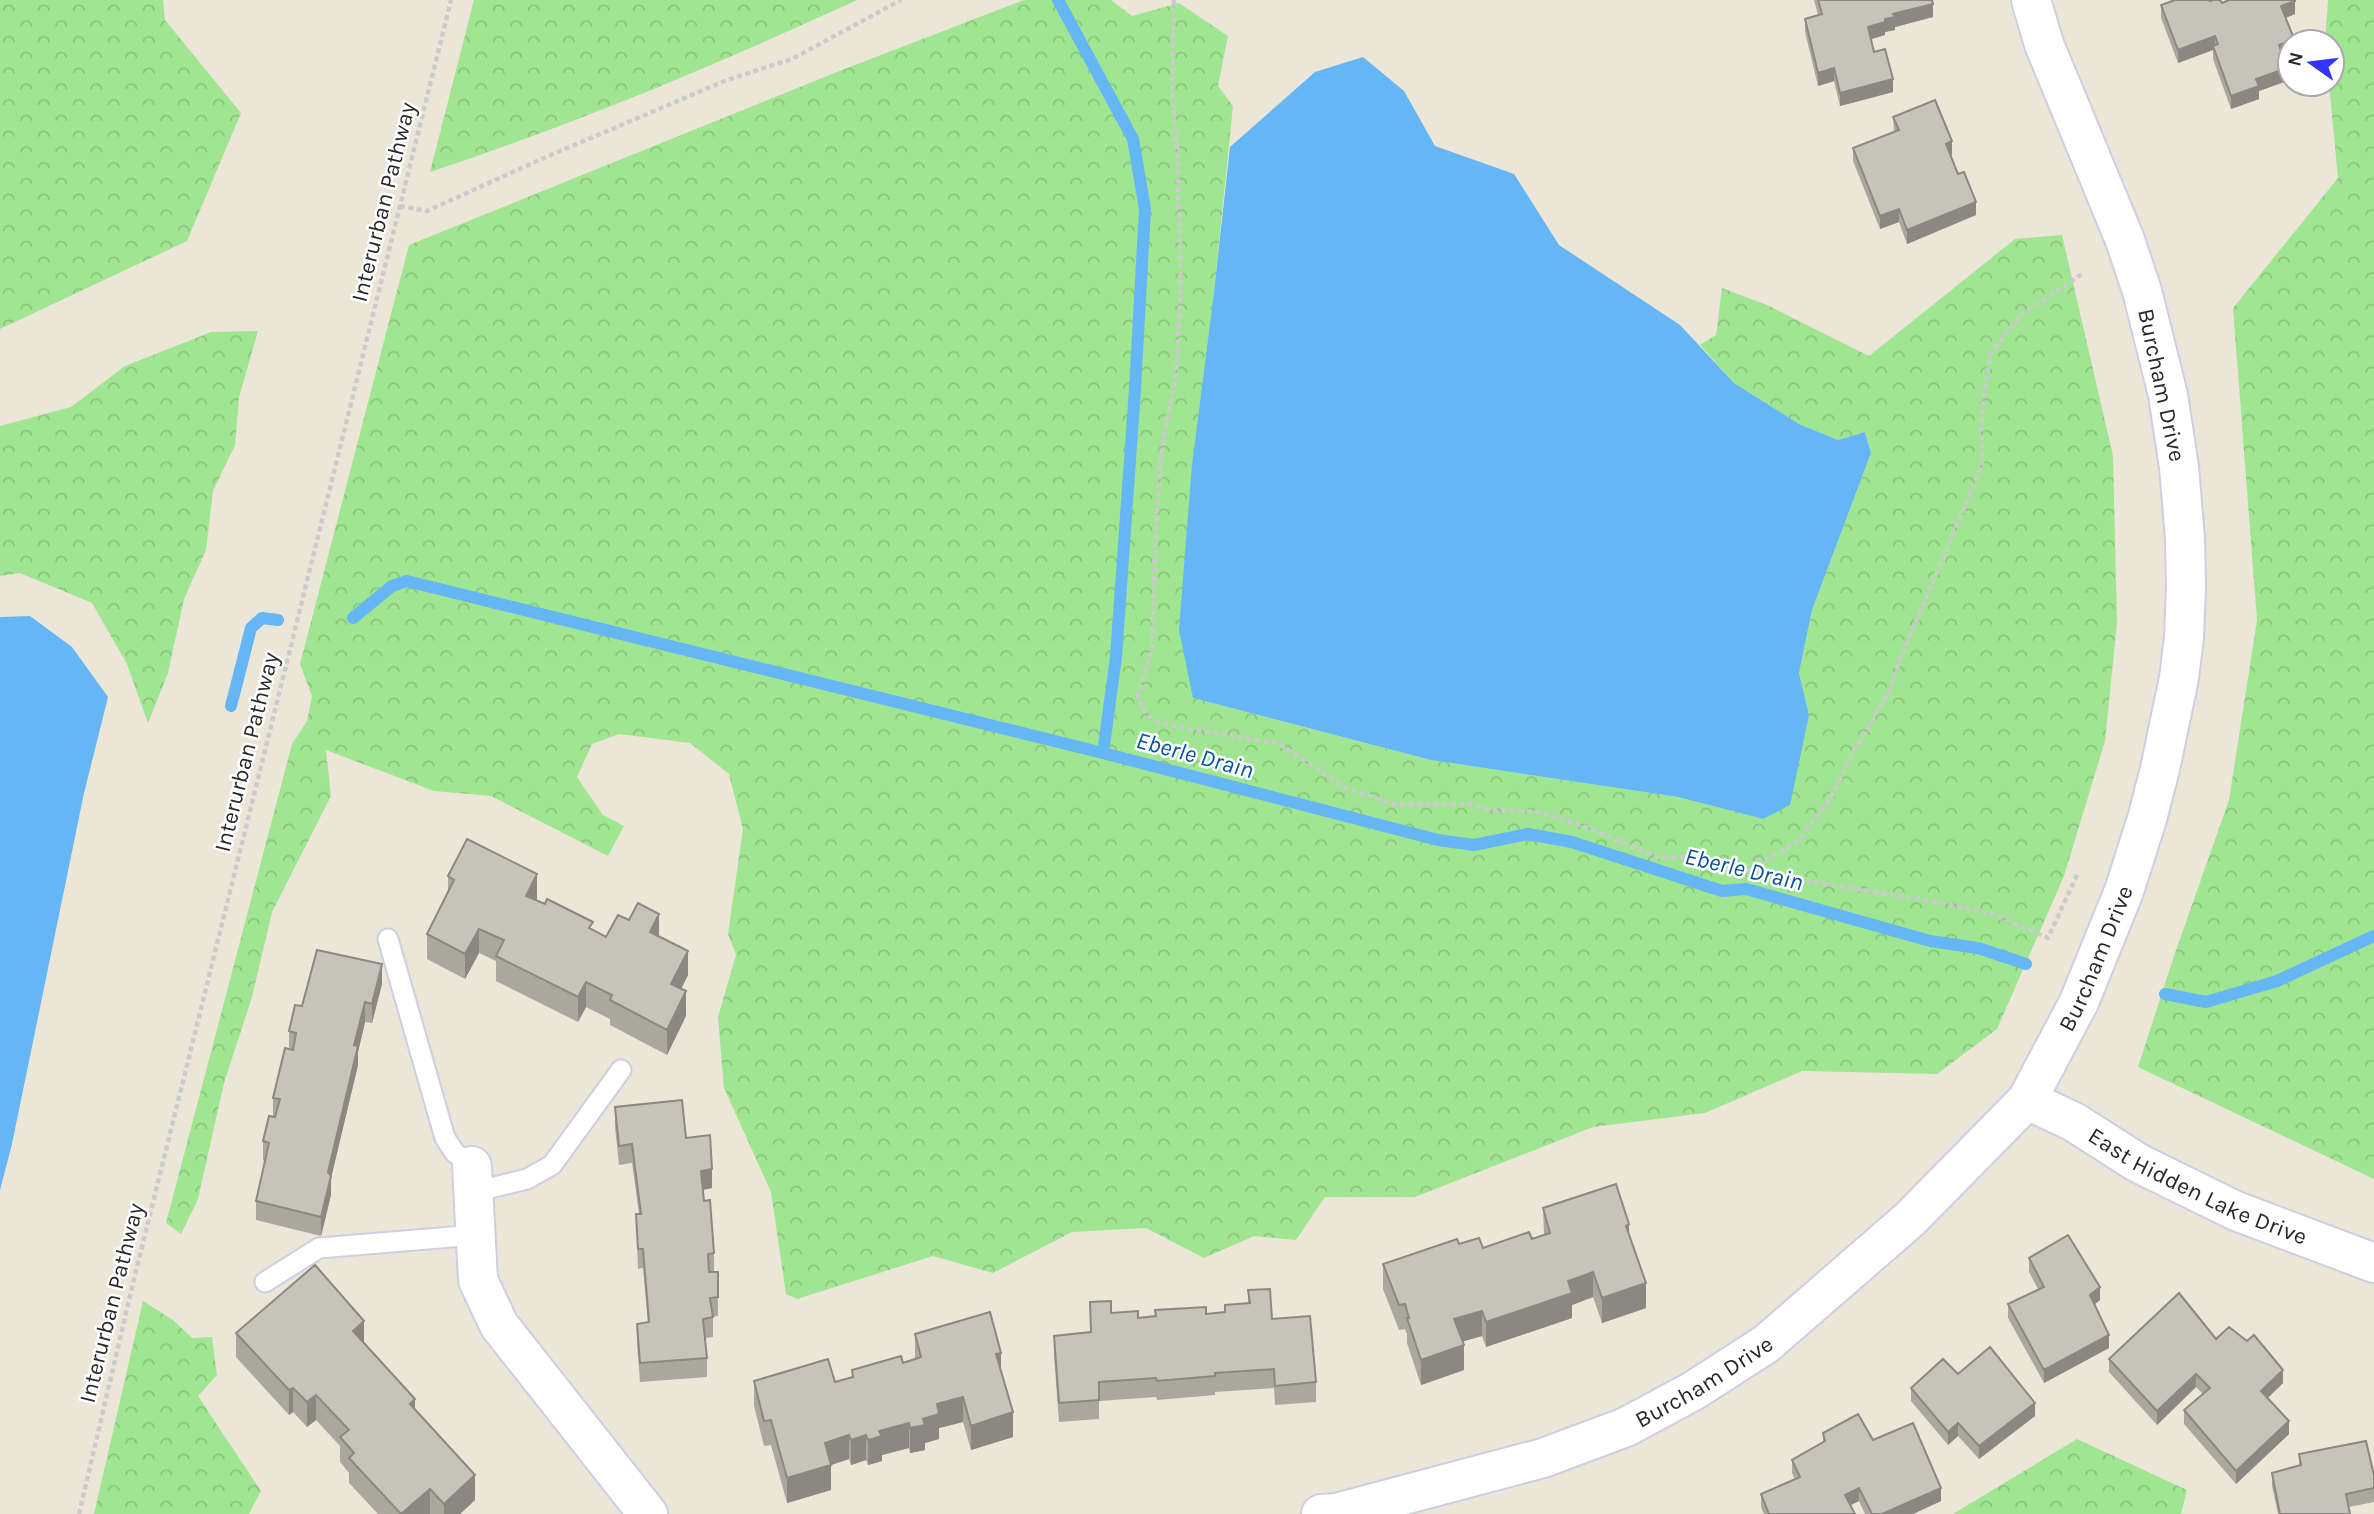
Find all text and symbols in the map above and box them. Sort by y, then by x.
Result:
north arrow [2276,28,2346,98]
text: N [2283,50,2308,68]
street label: Interurban Pathway [346,99,421,305]
street label: Burcham Drive [2132,306,2191,464]
street label: Interurban Pathway [209,649,284,855]
water label: Eberle Drain [1133,726,1257,784]
water label: Eberle Drain [1682,842,1806,896]
street label: Burcham Drive [2053,882,2139,1036]
street label: East Hidden Lake Drive [2083,1122,2311,1251]
street label: Interurban Pathway [74,1200,149,1406]
street label: Burcham Drive [1631,1330,1778,1434]

